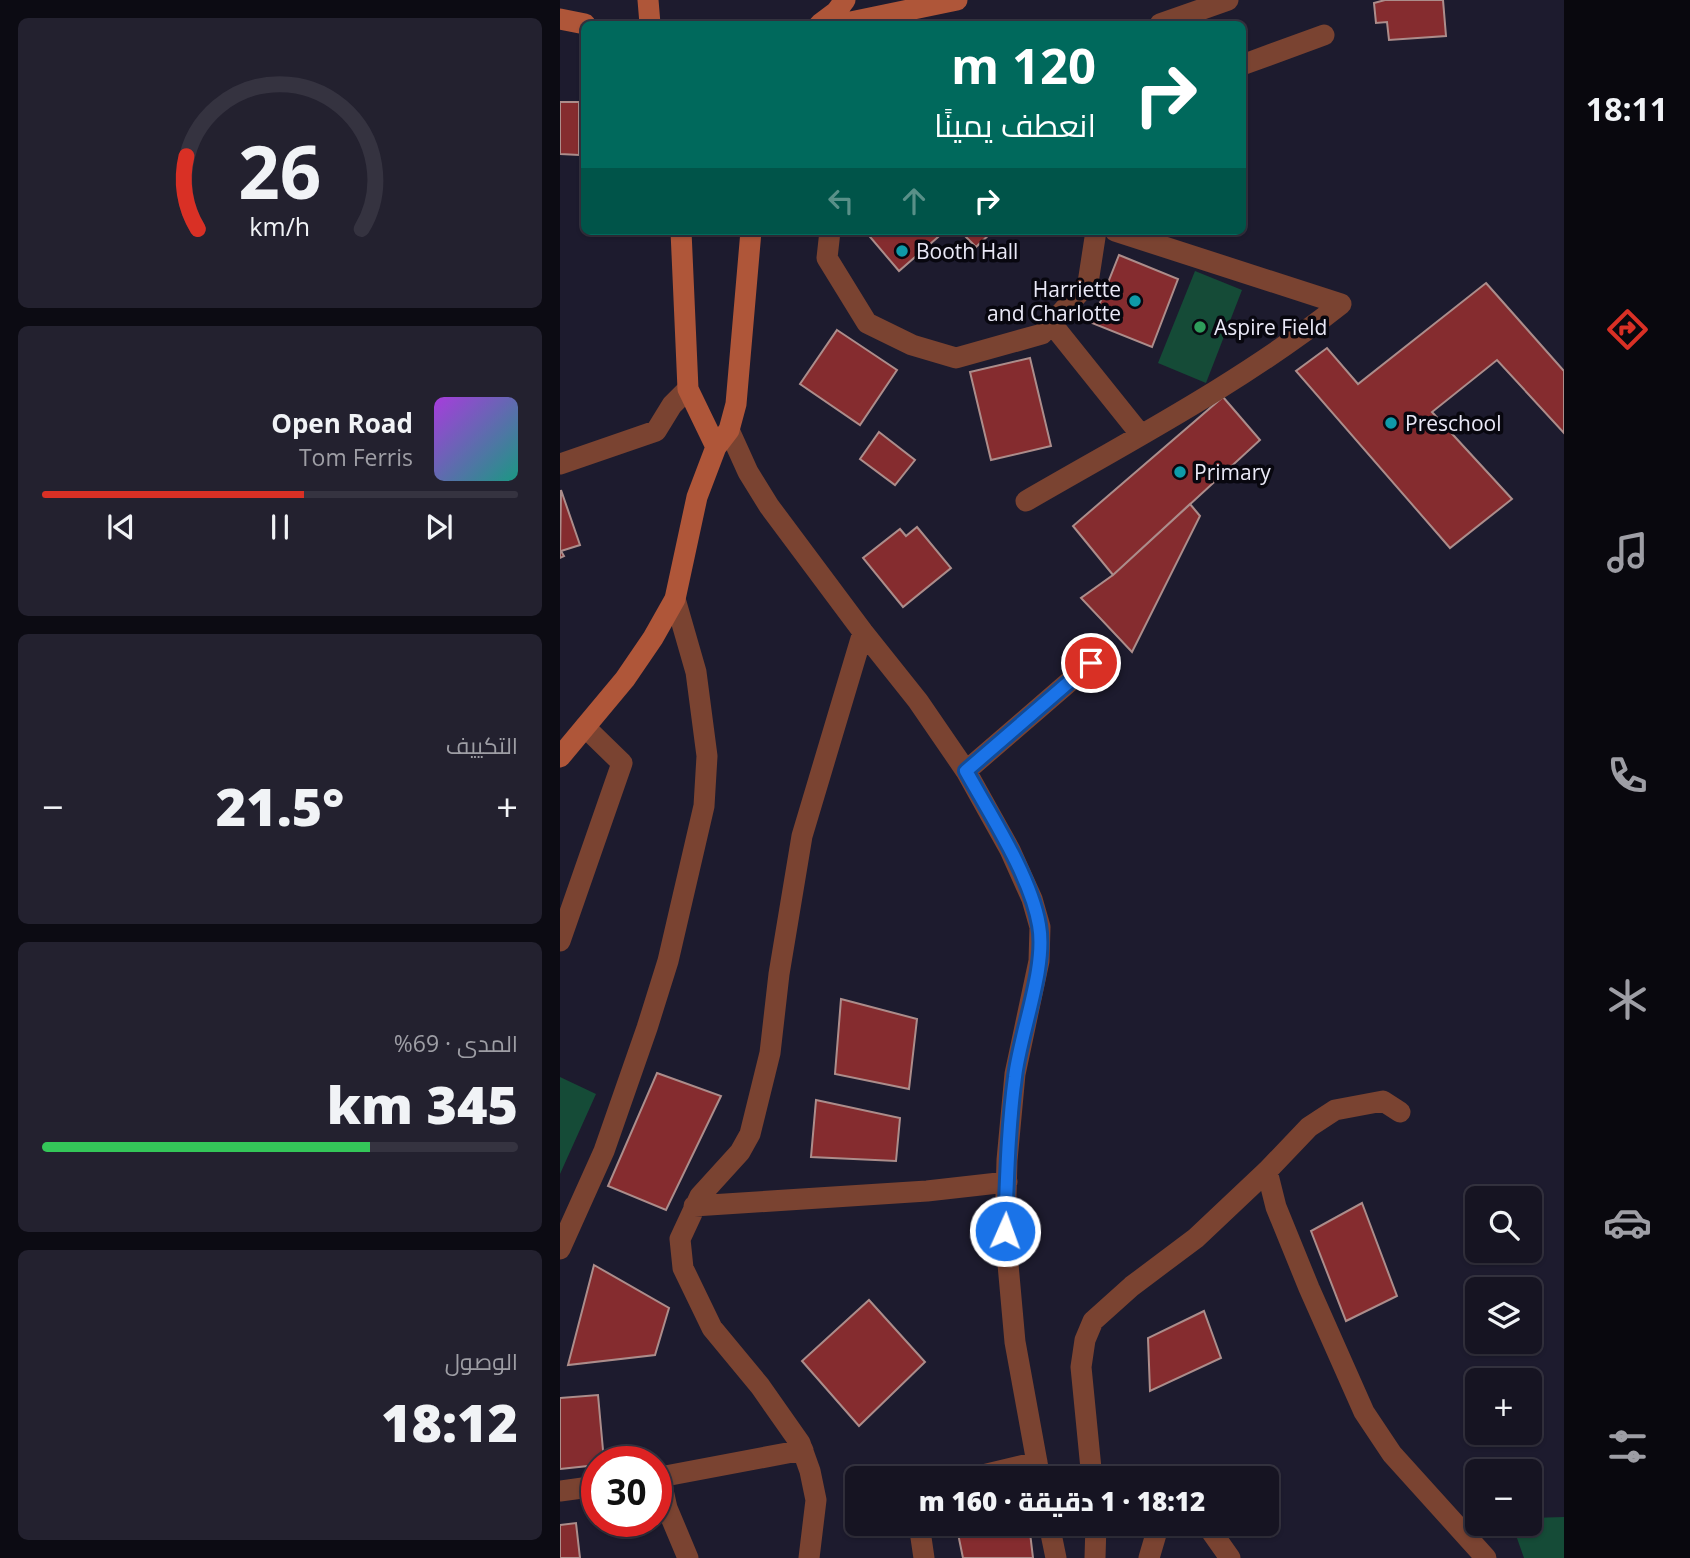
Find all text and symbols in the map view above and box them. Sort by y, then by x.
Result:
text: 120 m [951,32,1096,98]
icon: right [1120,49,1211,140]
text: 18:11 [1586,87,1668,130]
text: انعطف يمينًا [934,103,1096,146]
text: 26 [238,121,322,220]
icon: left [822,182,860,220]
icon: ahead [895,182,933,220]
icon: right [968,182,1006,220]
text: km/h [250,209,310,243]
place label: Booth Hall [916,237,1018,265]
marker: Booth Hall [894,243,910,259]
place label: Harriette and Charlotte [987,275,1121,327]
marker: Harriette and Charlotte [1127,293,1143,309]
icon: directions [1603,305,1652,354]
place label: Aspire Field [1214,313,1327,341]
marker: Aspire Field [1192,319,1208,335]
text: Open Road [271,405,413,441]
place label: Preschool [1405,409,1502,437]
marker: Preschool [1383,415,1399,431]
text: Tom Ferris [299,441,413,473]
place label: Primary [1194,458,1271,486]
marker: Primary [1172,464,1188,480]
icon: previous [102,508,140,546]
icon: pause [261,508,299,546]
icon: next [420,508,458,546]
icon: music [1603,528,1652,577]
pin [1061,633,1121,693]
icon: arrive [1072,644,1110,682]
text: التكييف [446,729,518,761]
icon: phone [1603,751,1652,800]
text: 21.5° [216,770,344,841]
text: − [42,780,64,832]
text: + [496,780,518,832]
icon: climate [1603,975,1652,1024]
text: المدى · 69% [394,1027,518,1059]
text: 345 km [327,1068,518,1139]
map controls [1465,1186,1542,1536]
button: search [1465,1186,1542,1263]
position arrow [968,1194,1042,1268]
icon: car [1603,1198,1652,1247]
button: layers [1465,1277,1542,1354]
text: الوصول [445,1345,518,1377]
button: + [1465,1368,1542,1445]
text: 18:12 [381,1386,518,1457]
icon: filters [1603,1422,1652,1471]
speed limit sign: 30 [581,1446,672,1537]
button: − [1465,1459,1542,1536]
text: 18:12 · 1 دقيقة · 160 m [919,1483,1205,1519]

